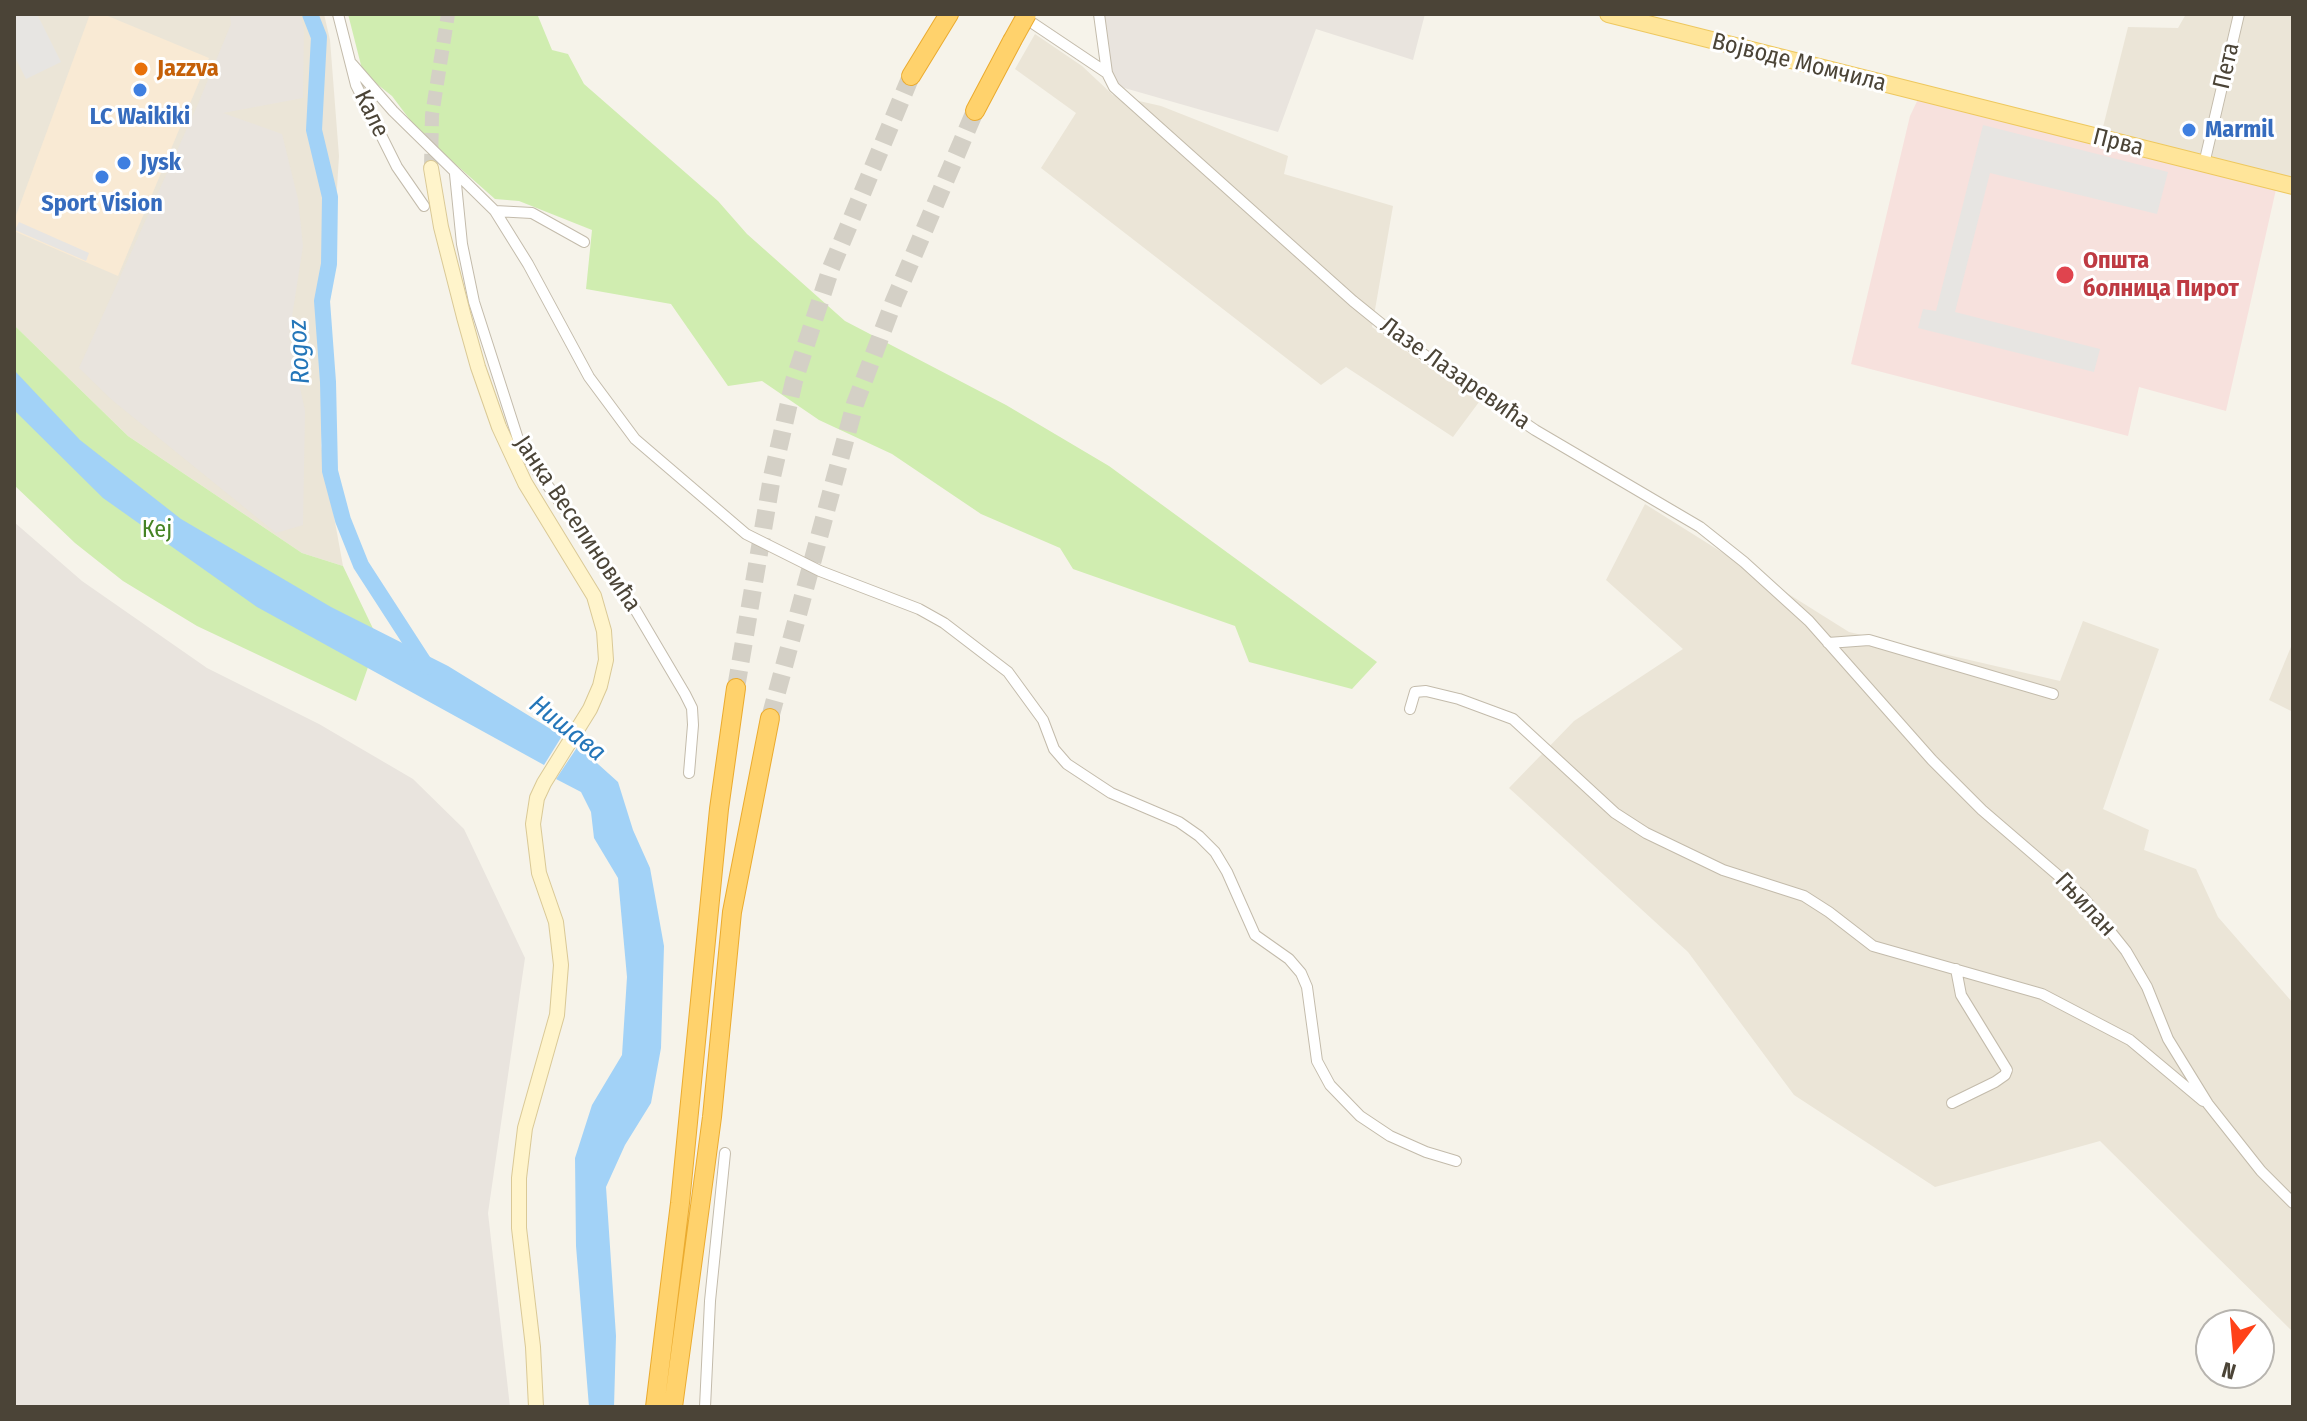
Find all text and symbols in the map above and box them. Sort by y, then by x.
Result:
street label: Војводе Момчила [1709,27,1889,99]
street label: Пета [2208,40,2246,92]
place label: Jazzva [157,55,219,83]
marker: Jazzva [132,60,150,78]
marker: LC Waikiki [131,81,149,99]
street label: Кале [347,86,395,142]
place label: LC Waikiki [90,103,190,131]
place label: Marmil [2205,116,2274,144]
marker: Marmil [2180,121,2198,139]
street label: Прва [2090,123,2146,163]
place label: Jysk [140,149,181,177]
marker: Jysk [115,154,133,172]
marker: Sport Vision [93,168,111,186]
place label: Sport Vision [41,190,163,218]
place label: Општа болница Пирот [2083,247,2239,303]
marker: Општа болница Пирот [2054,264,2076,286]
street label: Лазе Лазаревића [1375,312,1535,436]
water label: Rogoz [283,319,317,385]
street label: Јанка Веселиновића [507,431,647,617]
park label: Кеј [142,516,172,544]
water label: Нишава [522,689,612,769]
street label: Гњилан [2048,867,2122,943]
north arrow [2195,1309,2275,1389]
text: N [2219,1356,2239,1385]

